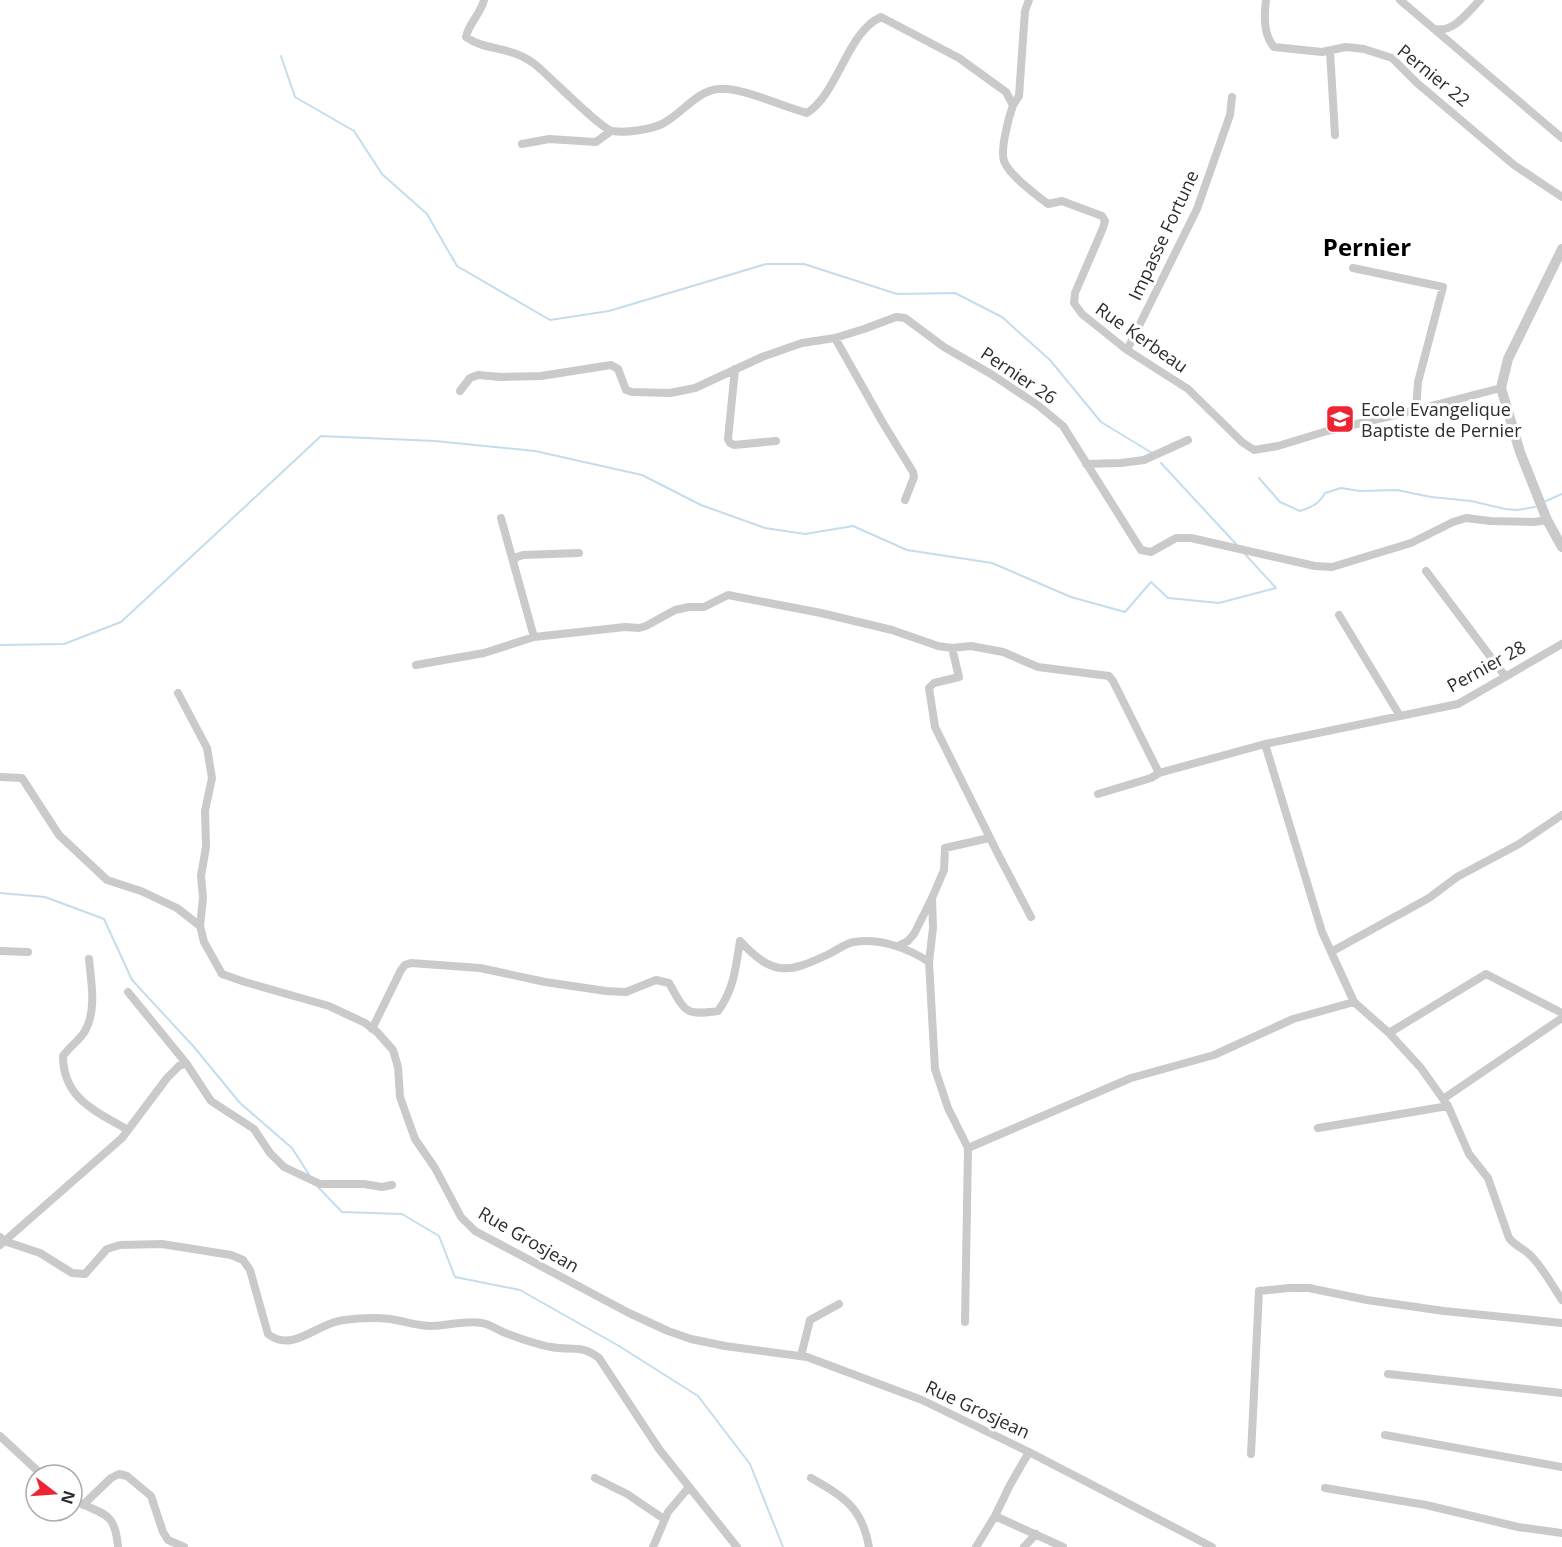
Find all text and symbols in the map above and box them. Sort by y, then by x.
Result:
street label: Pernier 22 [1393,38,1475,112]
street label: Impasse Fortune [1122,166,1204,304]
district label: Pernier [1323,230,1411,263]
street label: Rue Kerbeau [1091,296,1193,378]
street label: Pernier 26 [976,341,1062,409]
place label: Ecole Evangelique Baptiste de Pernier [1361,397,1522,442]
school or university icon: Ecole Evangelique Baptiste de Pernier [1324,403,1356,435]
street label: Pernier 28 [1442,635,1530,697]
street label: Rue Grosjean [474,1200,584,1278]
street label: Rue Grosjean [922,1374,1034,1444]
north arrow [24,1463,84,1523]
text: N [56,1488,81,1507]

